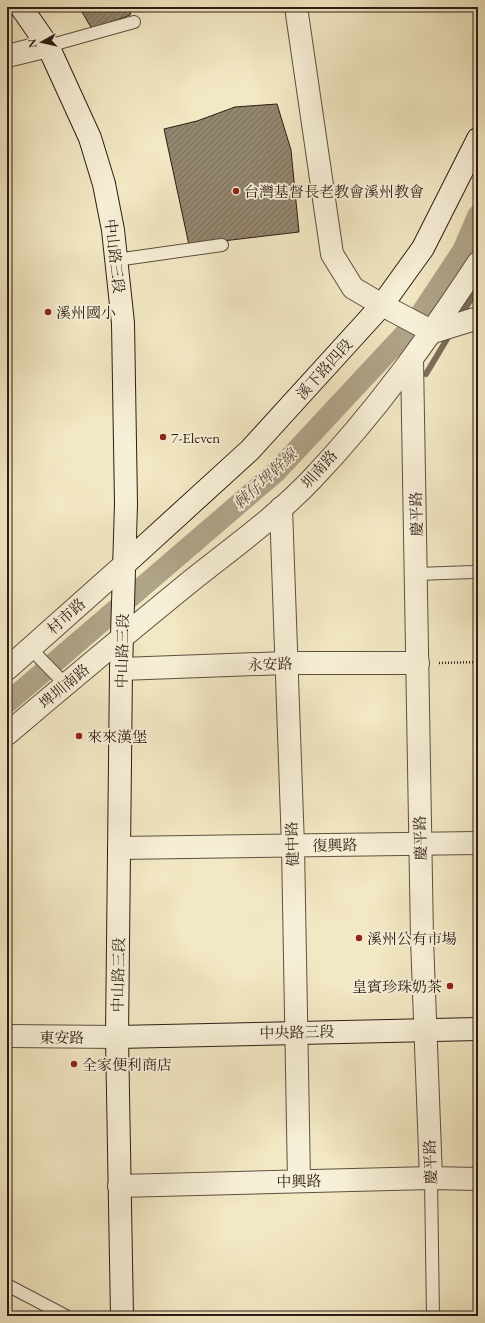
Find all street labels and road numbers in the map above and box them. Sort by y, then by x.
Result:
street label: 中山路三段 [101,218,129,294]
street label: 溪下路四段 [292,335,356,403]
street label: 圳南路 [297,446,341,492]
street label: 慶平路 [406,491,426,537]
street label: 村市路 [43,594,89,638]
street label: 中山路三段 [112,613,132,689]
street label: 永安路 [247,654,293,674]
street label: 埤圳南路 [35,659,93,713]
street label: 慶平路 [410,815,430,861]
street label: 健中路 [282,821,302,867]
street label: 復興路 [312,835,358,855]
street label: 中山路三段 [108,937,128,1013]
street label: 中央路三段 [259,1022,335,1042]
street label: 東安路 [39,1028,85,1047]
street label: 慶平路 [420,1139,440,1185]
street label: 中興路 [276,1171,322,1191]

